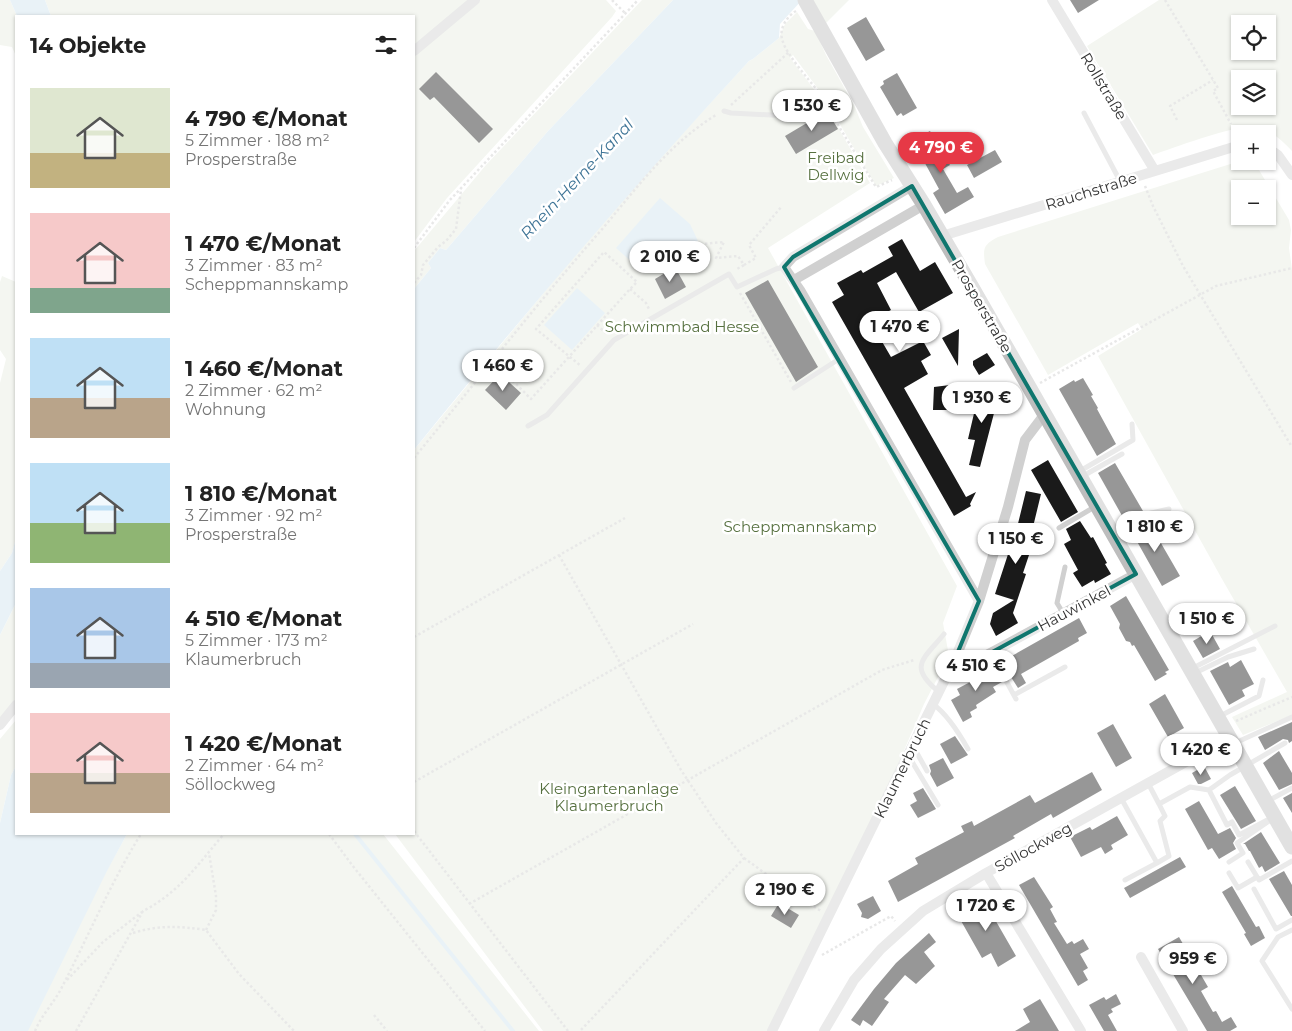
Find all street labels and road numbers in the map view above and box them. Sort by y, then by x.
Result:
street label: Rollstraße [1077,49,1131,123]
street label: Rauchstraße [1043,168,1139,214]
street label: Prosperstraße [948,256,1016,356]
street label: Hauwinkel [1034,581,1114,635]
street label: Klaumerbruch [870,715,934,821]
street label: Söllockweg [991,818,1075,876]

